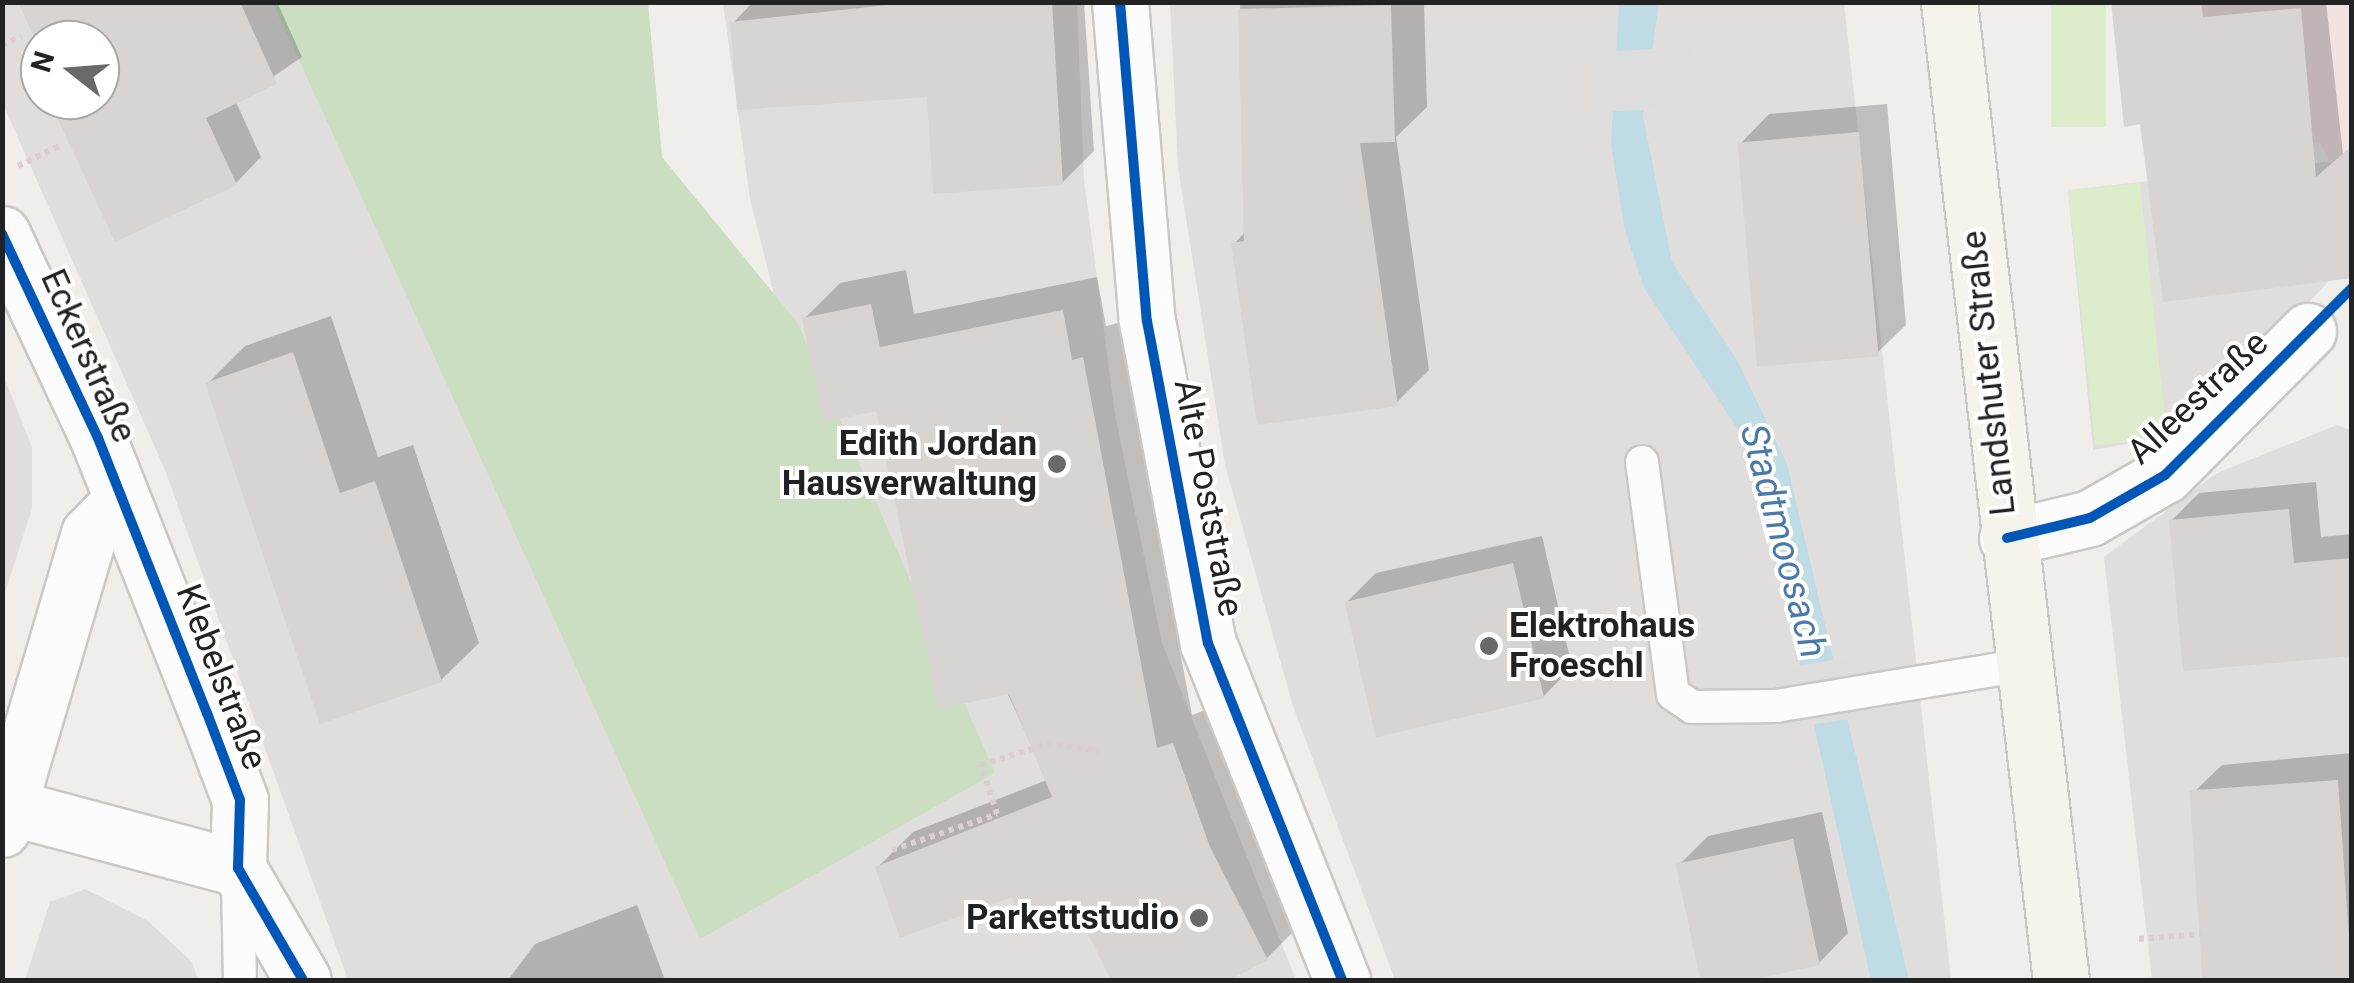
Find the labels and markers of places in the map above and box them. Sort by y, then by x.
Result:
place label: Edith Jordan Hausverwaltung [782,423,1037,505]
marker: Edith Jordan Hausverwaltung [1046,453,1068,475]
place label: Elektrohaus Froeschl [1509,605,1695,687]
marker: Elektrohaus Froeschl [1478,635,1500,657]
place label: Parkettstudio [966,897,1179,939]
marker: Parkettstudio [1188,907,1210,929]

